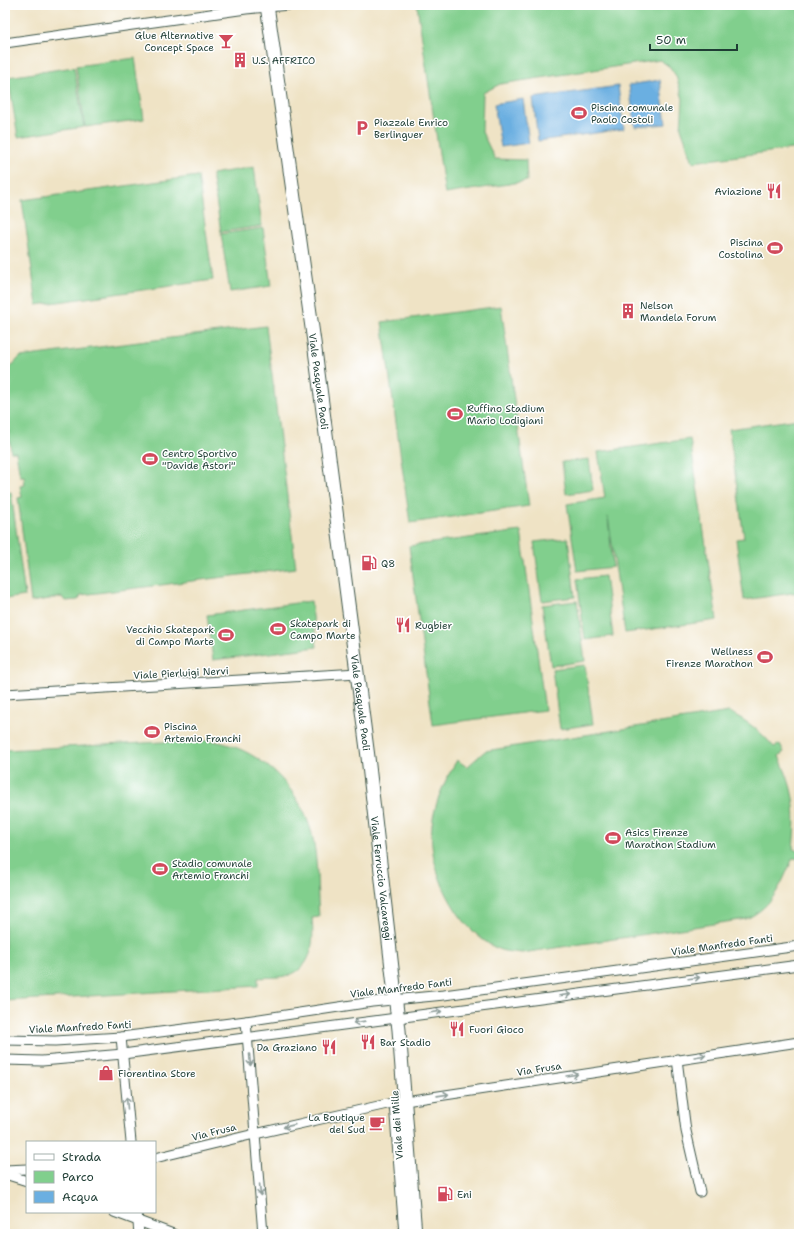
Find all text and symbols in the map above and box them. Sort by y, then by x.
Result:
scale bar [650,26,737,52]
place label: Glue Alternative Concept Space [135,29,214,54]
bar icon: Glue Alternative Concept Space [217,32,235,50]
text: 50 m [656,32,686,48]
building icon: U.S. AFFRICO [231,51,249,69]
place label: U.S. AFFRICO [252,54,315,67]
place label: Piscina comunale Paolo Costoli [591,101,674,126]
sports icon: Piscina comunale Paolo Costoli [570,104,588,122]
place label: Piazzale Enrico Berlinguer [374,116,448,141]
parking icon: Piazzale Enrico Berlinguer [353,119,371,137]
restaurant icon: Aviazione [765,182,783,200]
place label: Aviazione [715,185,762,198]
place label: Piscina Costolina [718,236,764,261]
sports icon: Piscina Costolina [766,239,784,257]
place label: Nelson Mandela Forum [640,299,717,324]
building icon: Nelson Mandela Forum [619,302,637,320]
street label: Viale Pasquale Paoli [306,332,332,431]
place label: Ruffino Stadium Mario Lodigiani [467,402,545,427]
sports icon: Ruffino Stadium Mario Lodigiani [446,405,464,423]
place label: Centro Sportivo "Davide Astori" [162,447,237,472]
sports icon: Centro Sportivo "Davide Astori" [141,450,159,468]
fuel station icon: Q8 [360,554,378,572]
place label: Q8 [381,557,395,570]
restaurant icon: Rugbier [394,616,412,634]
place label: Skatepark di Campo Marte [290,617,356,642]
place label: Rugbier [415,619,452,632]
sports icon: Skatepark di Campo Marte [269,620,287,638]
place label: Vecchio Skatepark di Campo Marte [126,623,214,648]
sports icon: Vecchio Skatepark di Campo Marte [217,626,235,644]
place label: Wellness Firenze Marathon [666,645,753,670]
sports icon: Wellness Firenze Marathon [756,648,774,666]
street label: Viale Pasquale Paoli [348,654,374,752]
street label: Viale Pierluigi Nervi [133,664,229,682]
place label: Piscina Artemio Franchi [164,720,241,745]
sports icon: Piscina Artemio Franchi [143,723,161,741]
street label: Viale Ferruccio Valcareggi [368,815,395,942]
place label: Asics Firenze Marathon Stadium [625,826,716,851]
sports icon: Asics Firenze Marathon Stadium [604,829,622,847]
place label: Stadio comunale Artemio Franchi [172,857,253,882]
sports icon: Stadio comunale Artemio Franchi [151,860,169,878]
street label: Viale Manfredo Fanti [670,931,774,959]
street label: Viale Manfredo Fanti [349,975,453,1001]
one-way arrow [687,975,700,982]
one-way arrow [558,991,571,999]
one-way arrow [429,1008,442,1016]
street label: Viale Manfredo Fanti [28,1018,132,1036]
one-way arrow [353,1018,366,1026]
restaurant icon: Fuori Gioco [448,1020,466,1038]
place label: Fuori Gioco [469,1023,524,1036]
restaurant icon: Bar Stadio [359,1033,377,1051]
place label: Bar Stadio [380,1036,431,1049]
restaurant icon: Da Graziano [320,1038,338,1056]
place label: Da Graziano [256,1041,317,1054]
one-way arrow [693,1052,706,1060]
one-way arrow [247,1053,254,1066]
street label: Via Frusa [516,1059,563,1079]
shop icon: Fiorentina Store [97,1064,115,1082]
place label: Fiorentina Store [118,1067,196,1080]
one-way arrow [565,1071,578,1079]
street label: Viale dei Mille [388,1090,406,1160]
one-way arrow [436,1091,449,1099]
one-way arrow [124,1097,131,1110]
place label: La Boutique del Sud [308,1111,366,1136]
cafe icon: La Boutique del Sud [368,1114,386,1132]
street label: Via Frusa [190,1120,238,1144]
one-way arrow [283,1123,296,1131]
legend [26,1141,156,1213]
text: Strada [62,1149,102,1165]
text: Parco [62,1169,94,1185]
one-way arrow [256,1183,263,1196]
fuel station icon: Eni [436,1185,454,1203]
place label: Eni [457,1188,472,1201]
text: Acqua [62,1189,98,1205]

